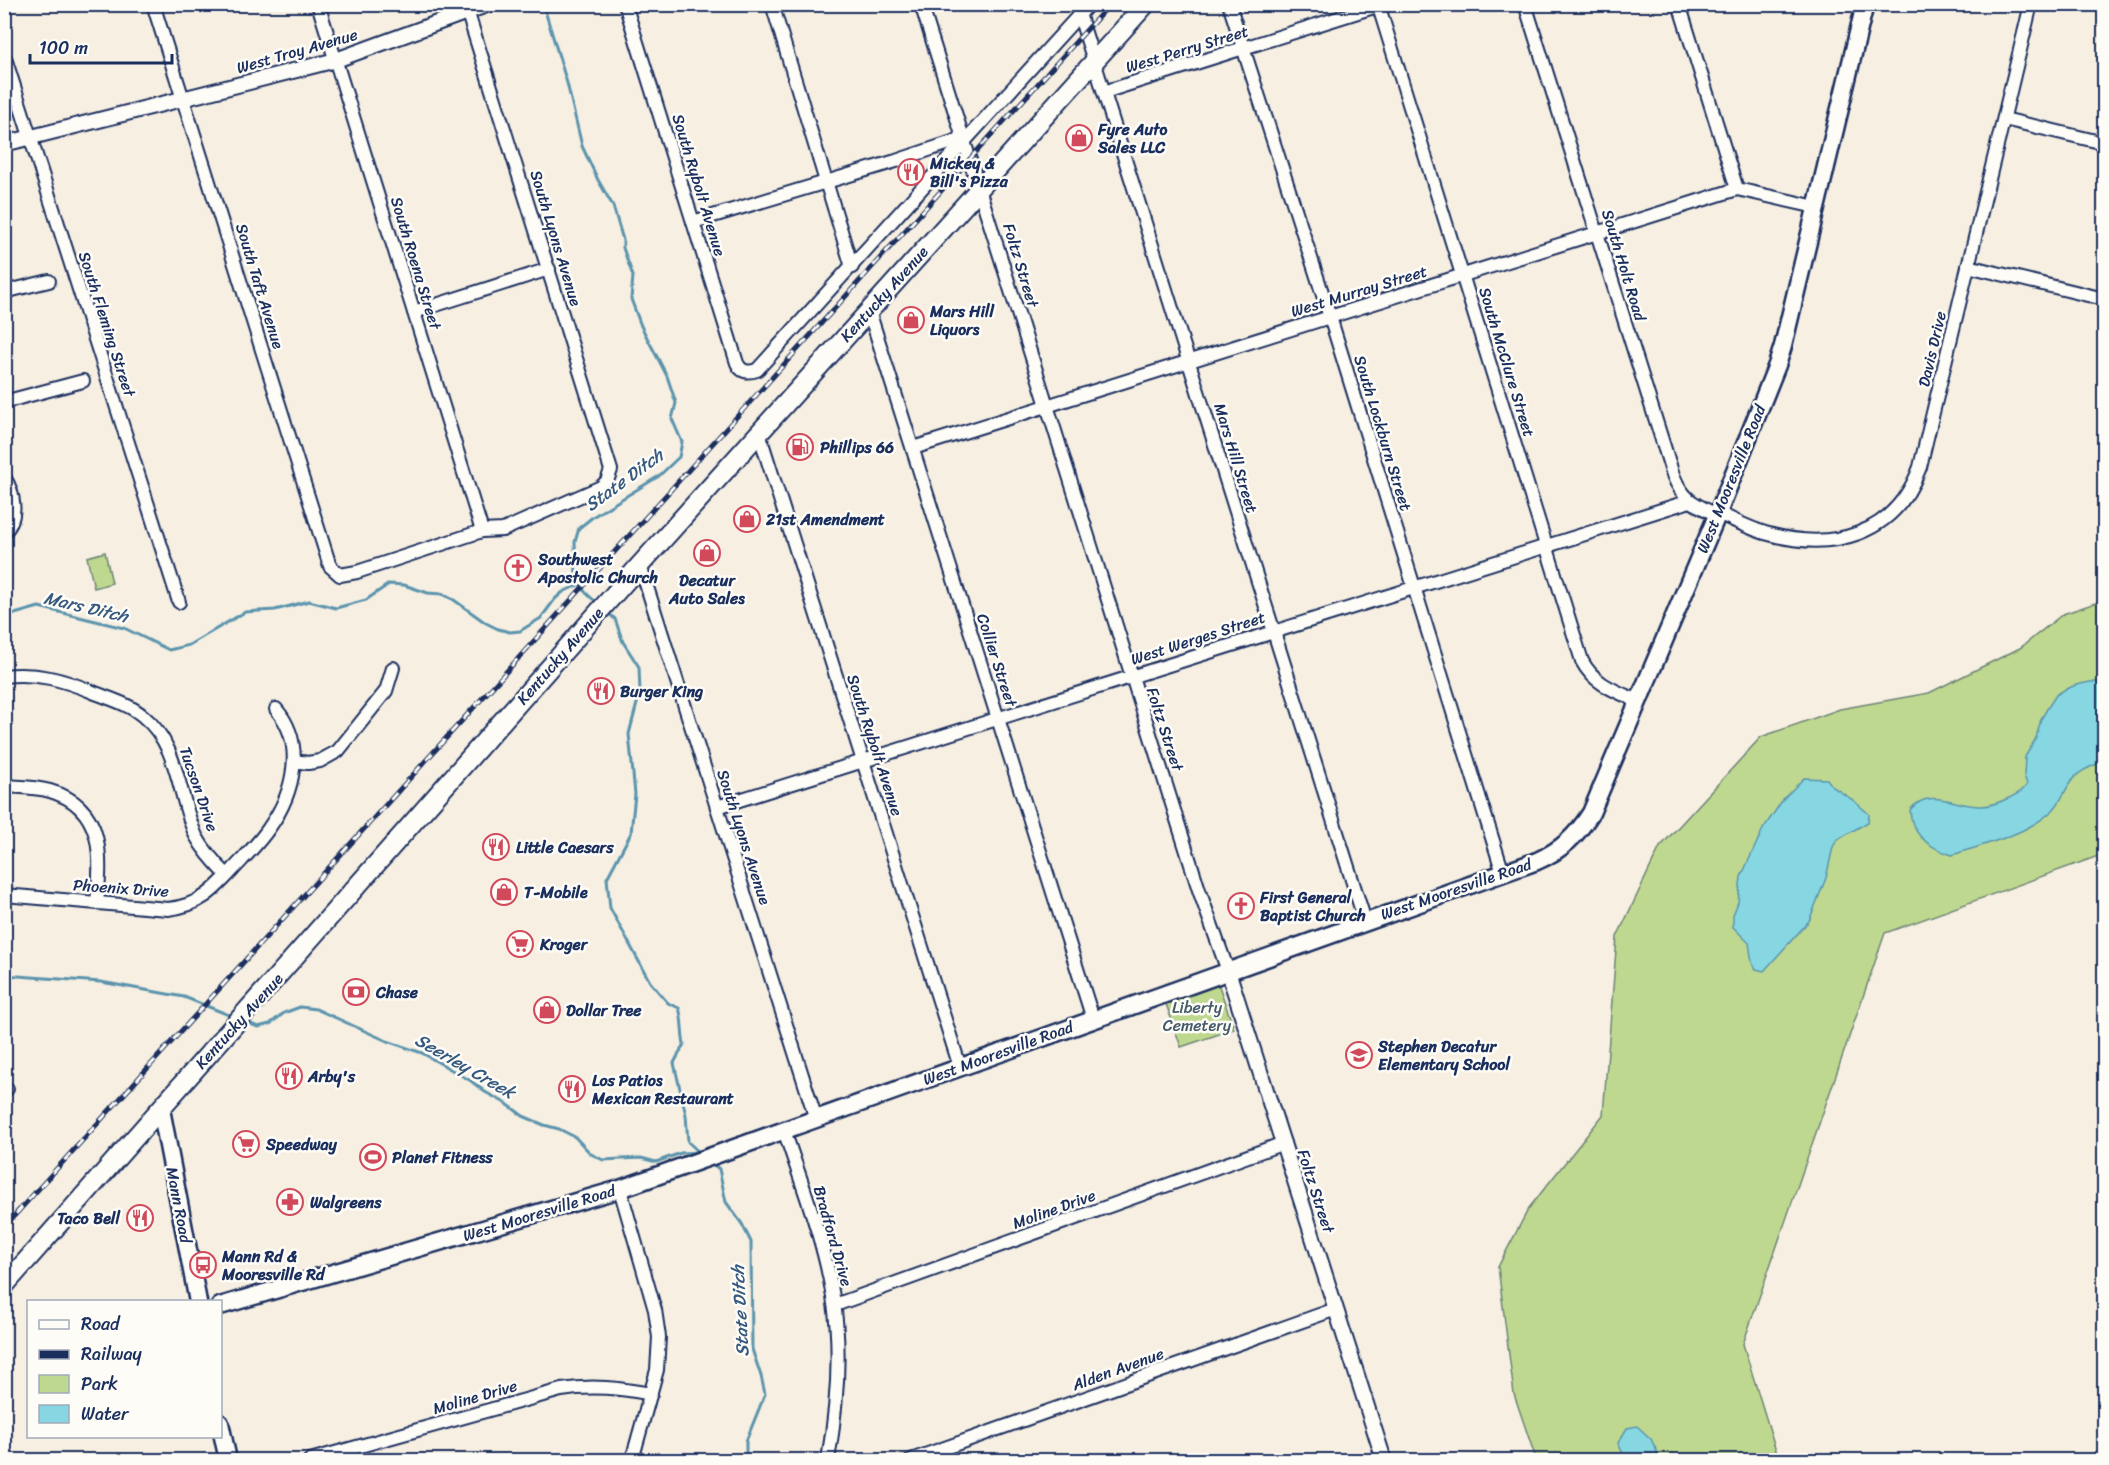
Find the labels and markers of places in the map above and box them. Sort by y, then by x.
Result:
place label: Fyre Auto Sales LLC [1097,115,1167,162]
shop icon: Fyre Auto Sales LLC [1064,123,1094,153]
place label: Mickey & Bill's Pizza [929,149,1009,196]
restaurant icon: Mickey & Bill's Pizza [896,157,926,187]
place label: Mars Hill Liquors [929,297,995,344]
shop icon: Mars Hill Liquors [896,305,926,335]
fuel station icon: Phillips 66 [785,432,815,462]
place label: Phillips 66 [820,433,894,462]
shop icon: 21st Amendment [732,504,762,534]
place label: 21st Amendment [765,505,885,534]
shop icon: Decatur Auto Sales [692,538,722,568]
place label: Southwest Apostolic Church [537,545,659,592]
church icon: Southwest Apostolic Church [503,553,533,583]
place label: Decatur Auto Sales [668,566,745,613]
restaurant icon: Burger King [586,676,616,706]
place label: Burger King [620,677,704,706]
restaurant icon: Little Caesars [481,832,511,862]
place label: Little Caesars [516,833,614,862]
shop icon: T-Mobile [489,877,519,907]
place label: T-Mobile [524,878,588,907]
place label: First General Baptist Church [1259,883,1366,930]
church icon: First General Baptist Church [1226,891,1256,921]
supermarket icon: Kroger [505,929,535,959]
place label: Kroger [539,930,589,959]
bank icon: Chase [341,977,371,1007]
place label: Chase [375,978,419,1007]
shop icon: Dollar Tree [532,995,562,1025]
place label: Dollar Tree [566,996,642,1025]
place label: Stephen Decatur Elementary School [1377,1032,1511,1079]
school or university icon: Stephen Decatur Elementary School [1344,1040,1374,1070]
restaurant icon: Arby's [274,1061,304,1091]
place label: Arby's [307,1062,356,1091]
place label: Los Patios Mexican Restaurant [591,1066,734,1113]
restaurant icon: Los Patios Mexican Restaurant [557,1074,587,1104]
supermarket icon: Speedway [231,1129,261,1159]
place label: Speedway [265,1130,337,1159]
sports icon: Planet Fitness [358,1142,388,1172]
place label: Planet Fitness [392,1143,493,1172]
pharmacy icon: Walgreens [275,1187,305,1217]
place label: Walgreens [310,1188,382,1217]
restaurant icon: Taco Bell [125,1203,155,1233]
place label: Taco Bell [57,1204,121,1233]
place label: Mann Rd & Mooresville Rd [221,1242,326,1289]
bus stop icon: Mann Rd & Mooresville Rd [188,1250,218,1280]

